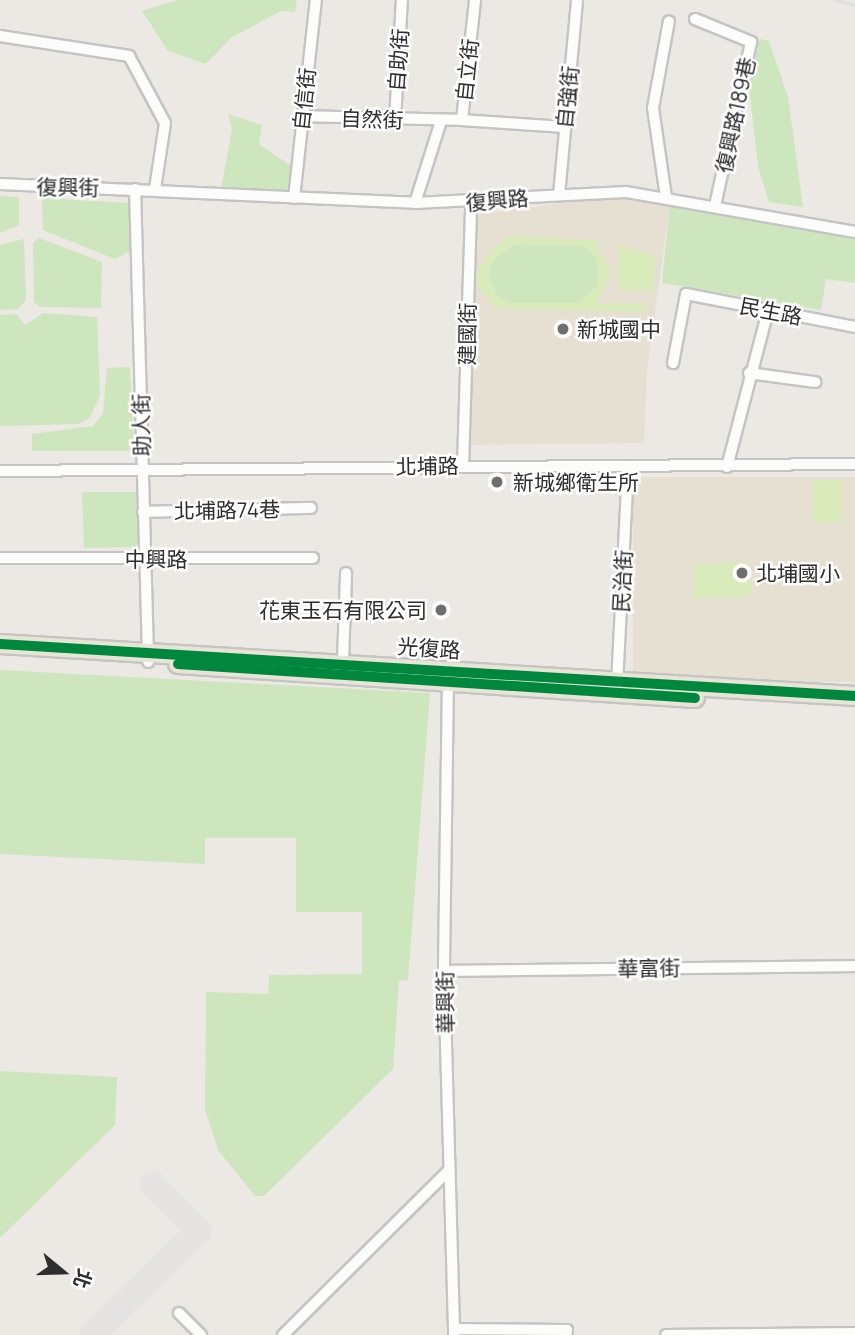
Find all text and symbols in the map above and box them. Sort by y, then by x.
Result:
street label: 自助街 [383,28,413,92]
street label: 自立街 [451,37,483,103]
street label: 復興路189巷 [710,55,760,175]
street label: 自強街 [551,64,583,130]
street label: 自信街 [288,66,320,132]
street label: 自然街 [340,105,404,133]
street label: 復興街 [36,174,100,200]
street label: 復興路 [465,185,529,215]
street label: 民生路 [738,293,804,329]
street label: 建國街 [454,302,480,366]
place label: 新城國中 [577,316,661,342]
marker: 新城國中 [555,321,571,337]
street label: 助人街 [128,393,154,457]
street label: 北埔路 [395,453,459,479]
place label: 新城鄉衛生所 [513,469,639,495]
marker: 新城鄉衛生所 [487,472,507,492]
street label: 北埔路74巷 [174,496,280,524]
street label: 中興路 [125,546,187,572]
street label: 民治街 [608,549,636,613]
place label: 北埔國小 [756,560,840,586]
marker: 北埔國小 [734,565,750,581]
place label: 花東玉石有限公司 [259,597,427,623]
marker: 花東玉石有限公司 [433,602,449,618]
street label: 光復路 [397,633,461,663]
street label: 華富街 [617,955,681,981]
street label: 華興街 [432,970,458,1034]
north arrow [28,1237,98,1307]
text: 北 [67,1266,98,1292]

